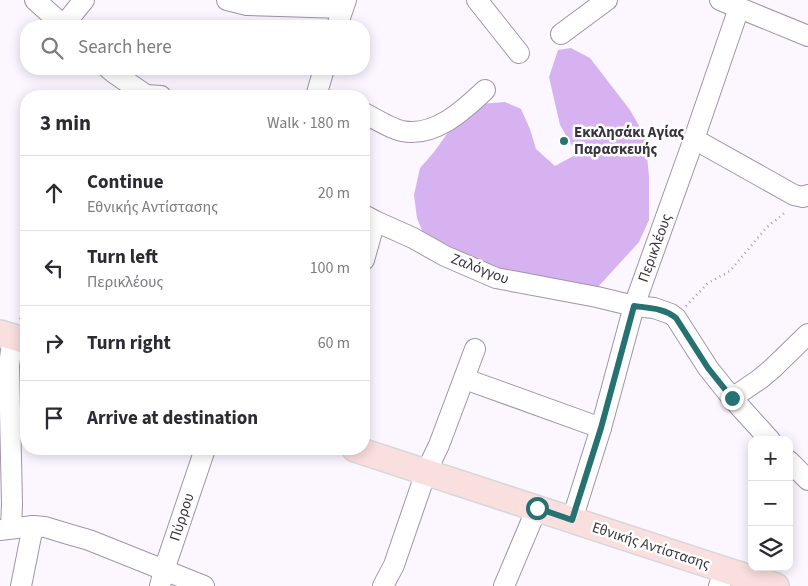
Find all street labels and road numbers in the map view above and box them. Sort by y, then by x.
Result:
street label: Περικλέους [633,210,677,285]
street label: Ζαλόγγου [448,248,512,290]
street label: Πύρρου [164,490,200,544]
street label: Εθνικής Αντίστασης [589,517,713,575]

